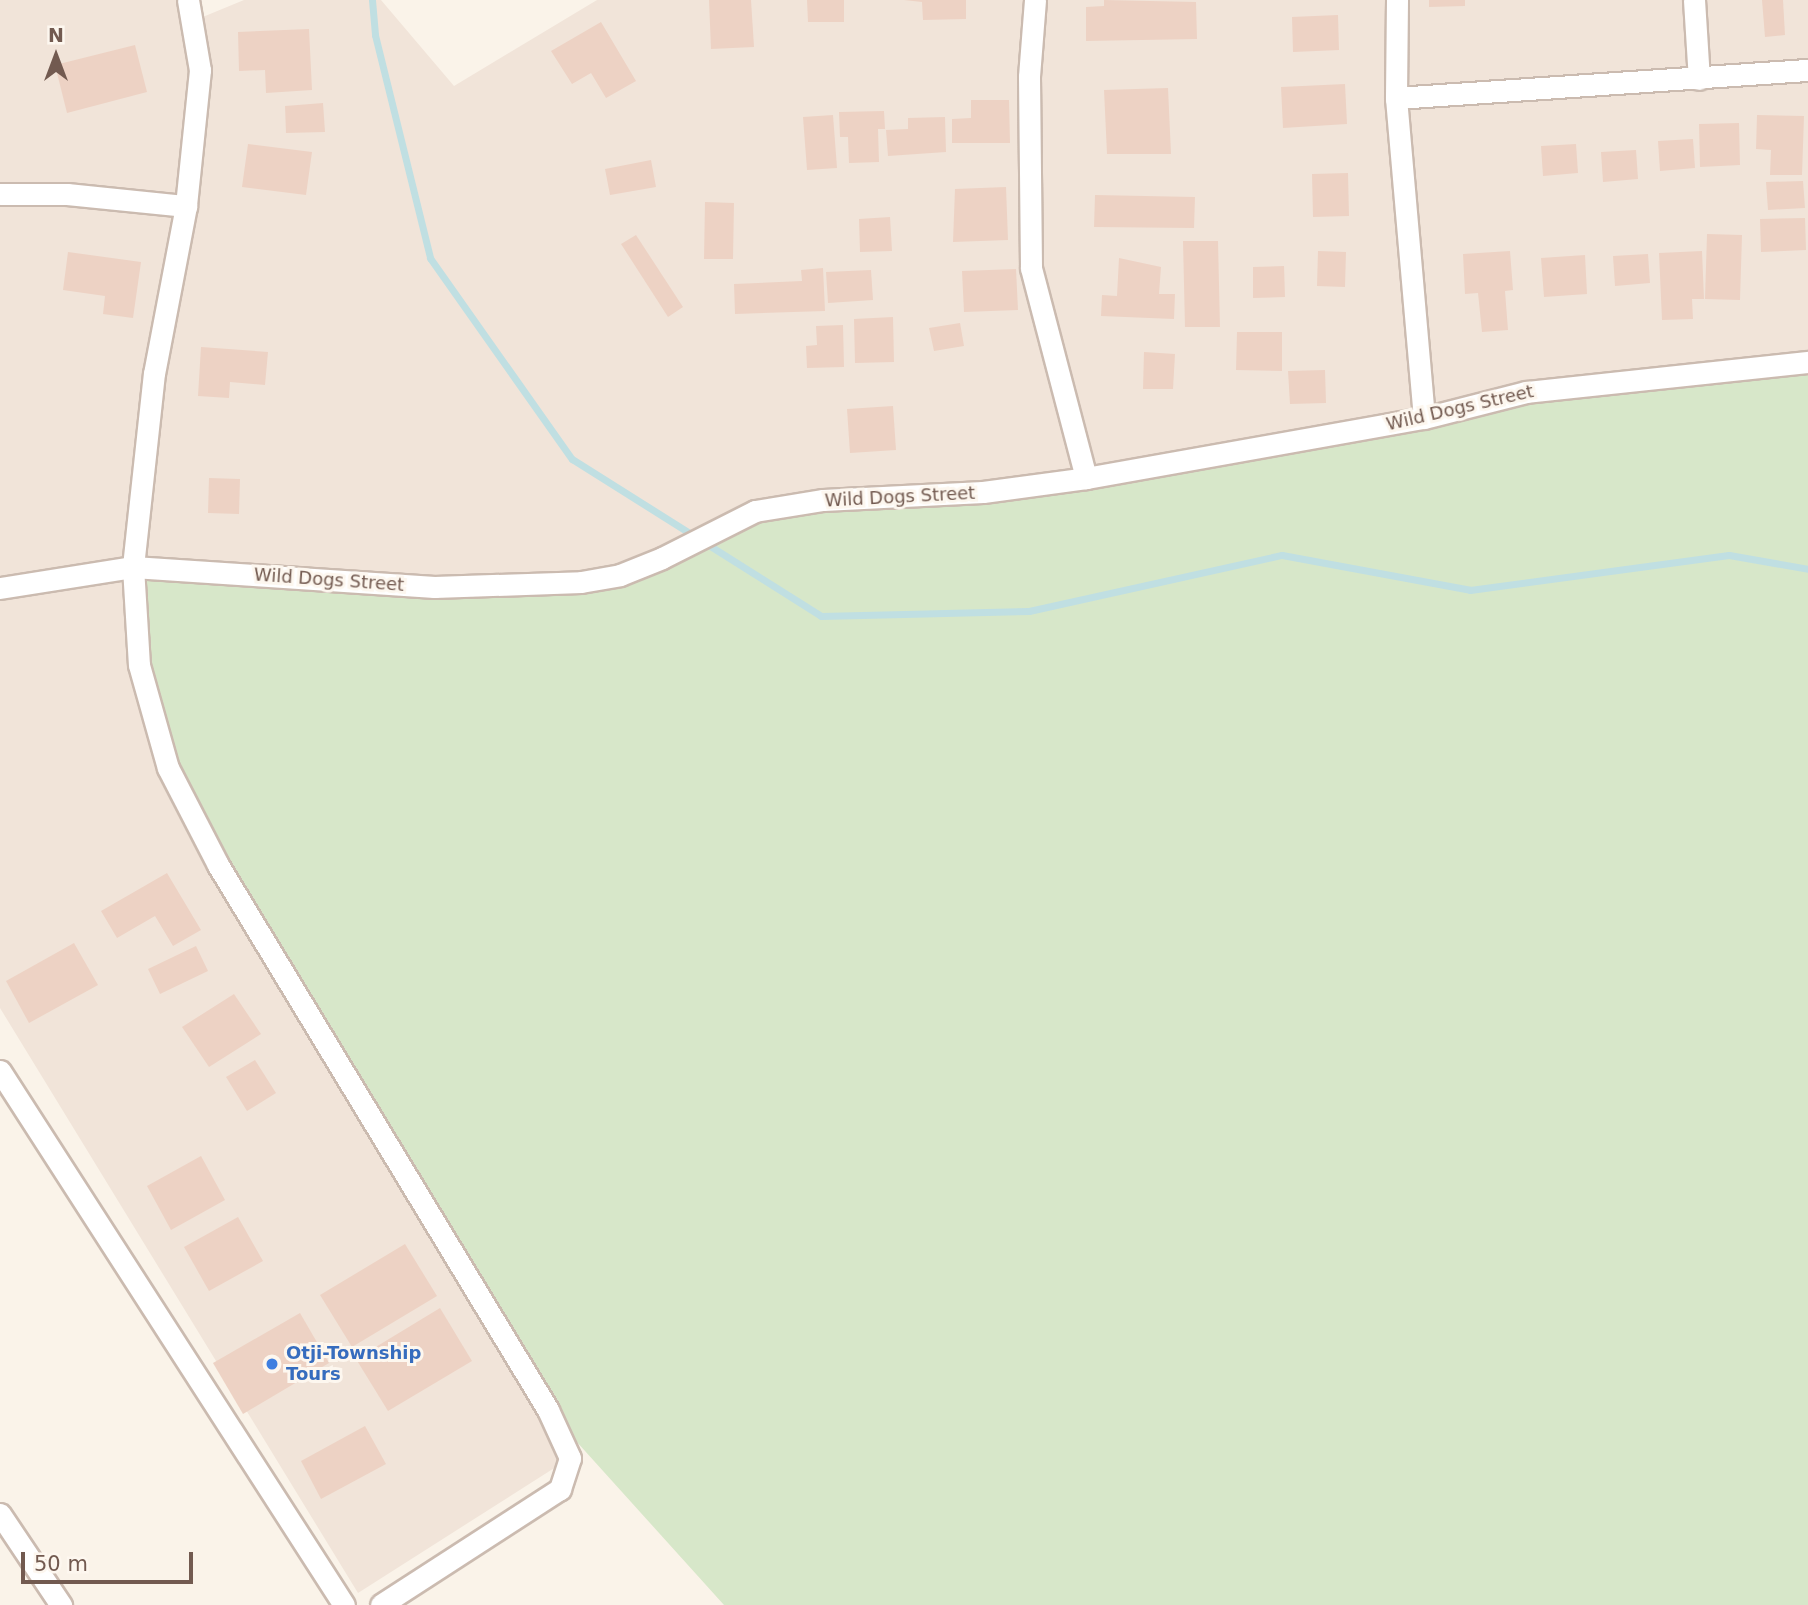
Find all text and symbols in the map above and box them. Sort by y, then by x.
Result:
north arrow [21,21,91,91]
text: N [48,24,64,46]
street label: Wild Dogs Street [1384,381,1536,435]
street label: Wild Dogs Street [824,482,976,512]
street label: Wild Dogs Street [253,564,405,596]
place label: Otji-Township Tours [286,1343,421,1386]
marker: Otji-Township Tours [264,1356,280,1372]
scale bar [24,1538,196,1582]
text: 50 m [34,1552,88,1576]

